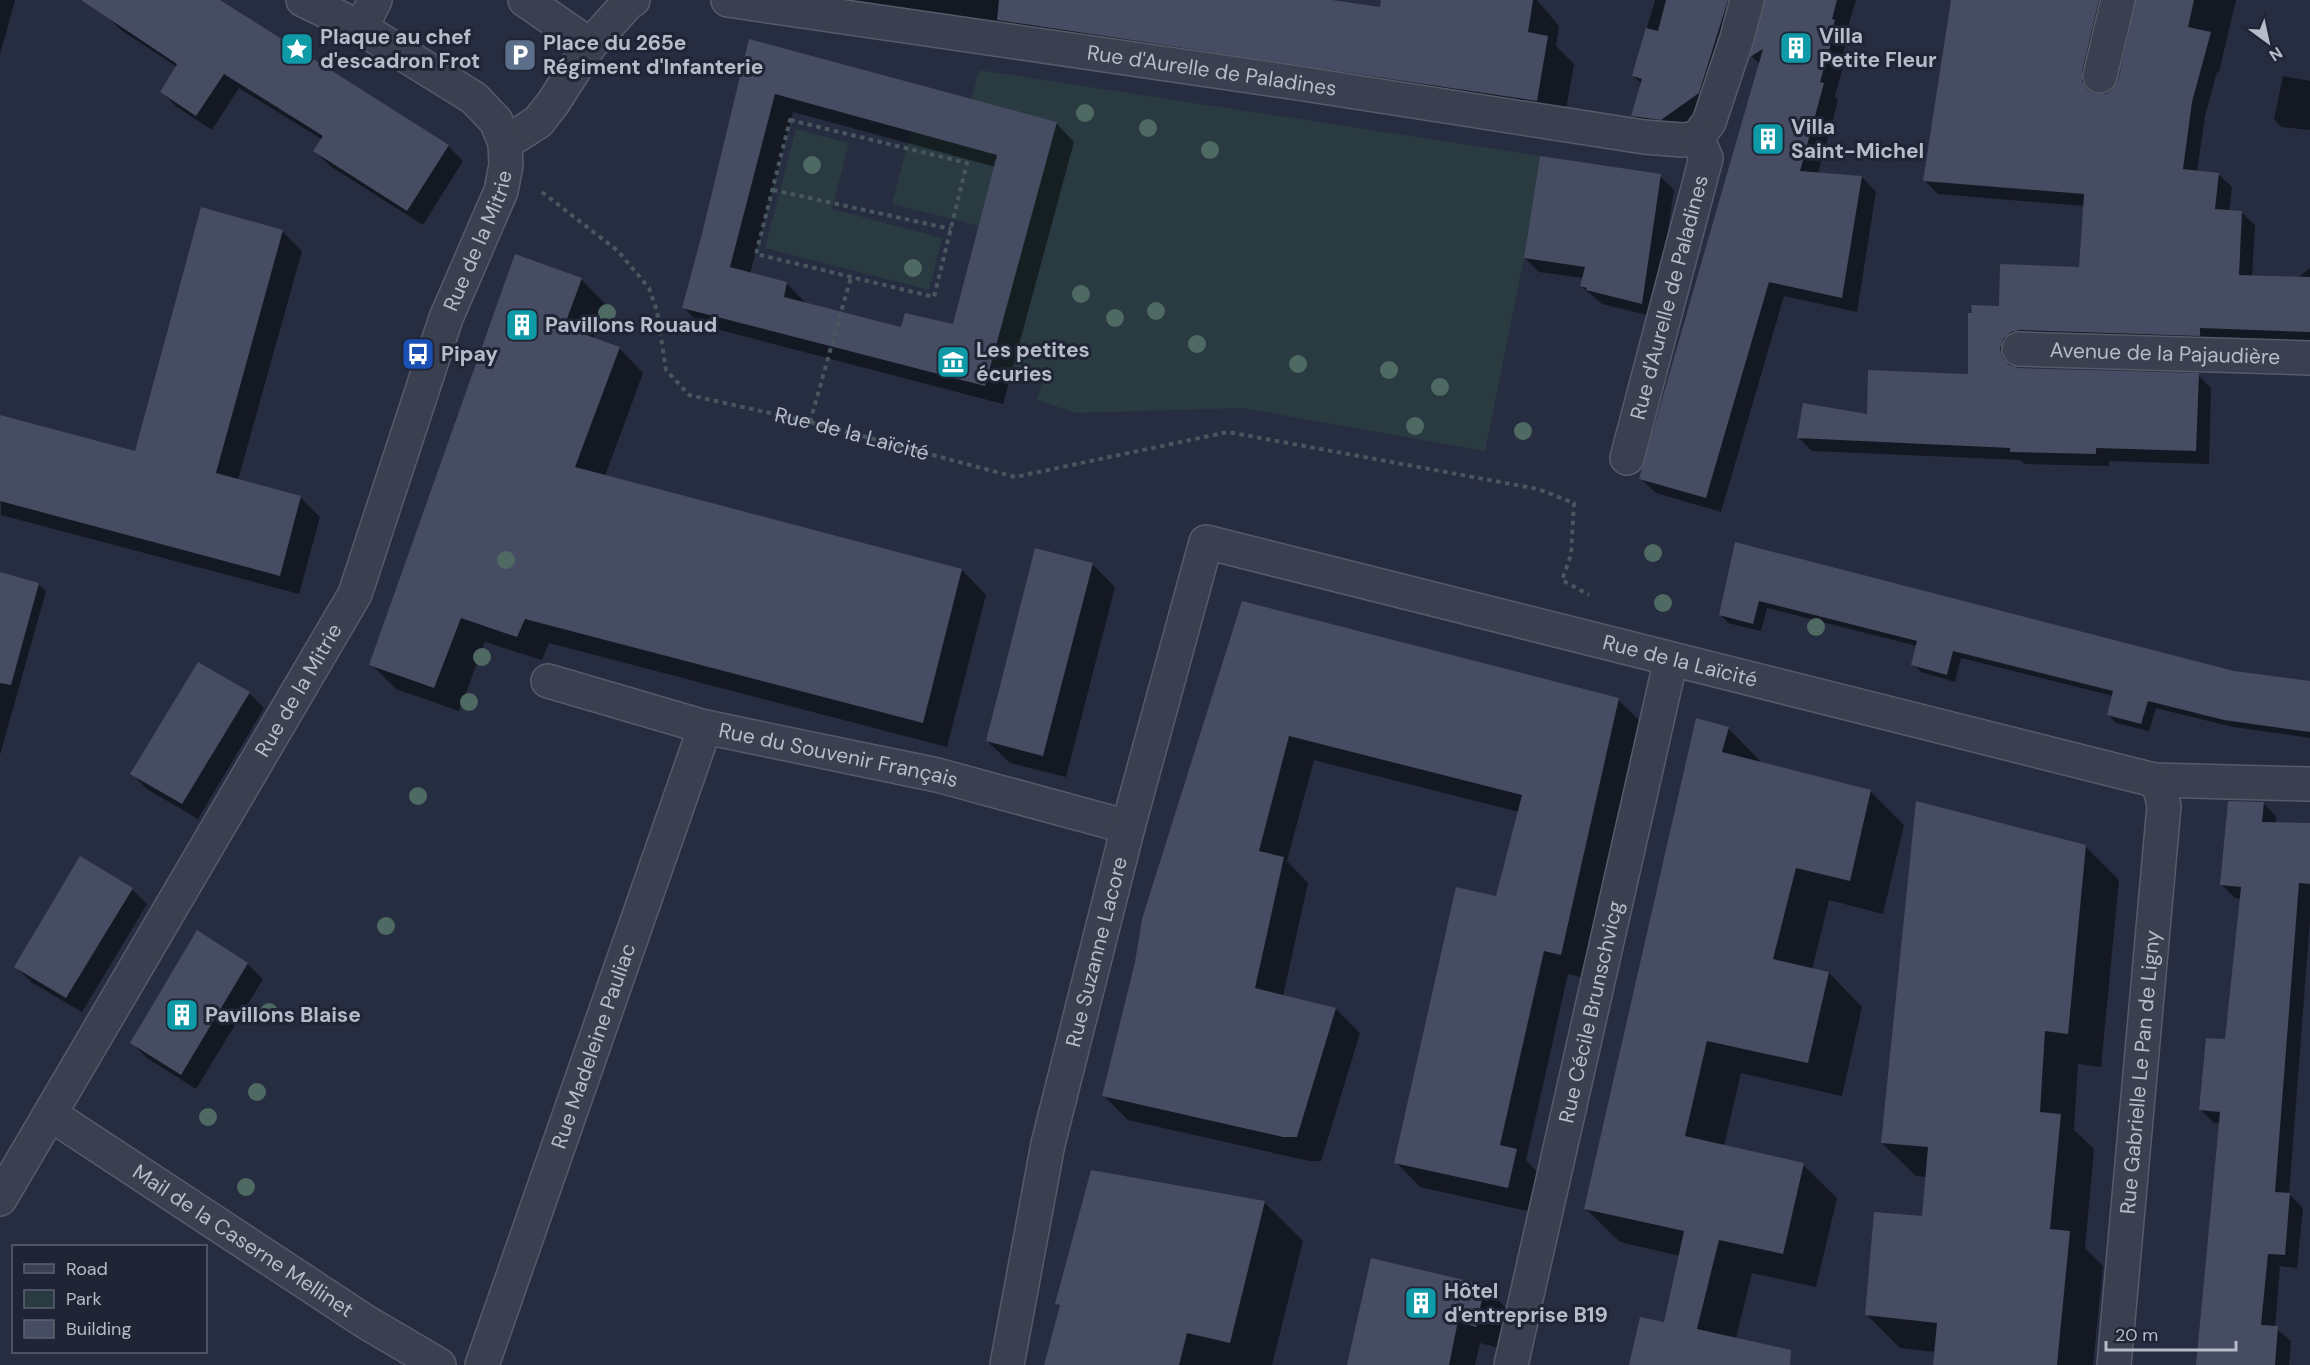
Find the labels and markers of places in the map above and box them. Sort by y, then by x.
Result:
place label: Villa Petite Fleur [1819,22,1937,74]
place label: Plaque au chef d'escadron Frot [320,23,480,75]
place label: Place du 265e Régiment d'Infanterie [543,29,763,81]
building icon: Villa Petite Fleur [1778,30,1814,66]
place icon: Plaque au chef d'escadron Frot [279,31,315,67]
parking icon: Place du 265e Régiment d'Infanterie [502,37,538,73]
place label: Villa Saint-Michel [1791,113,1924,165]
building icon: Villa Saint-Michel [1750,121,1786,157]
building icon: Pavillons Rouaud [504,307,540,343]
place label: Pavillons Rouaud [545,311,717,339]
bus stop icon: Pipay [400,336,436,372]
place label: Les petites écuries [976,336,1090,388]
place label: Pipay [441,340,498,368]
museum icon: Les petites écuries [935,344,971,380]
building icon: Pavillons Blaise [164,997,200,1033]
place label: Pavillons Blaise [205,1001,361,1029]
place label: Hôtel d'entreprise B19 [1444,1277,1608,1329]
building icon: Hôtel d'entreprise B19 [1403,1285,1439,1321]

